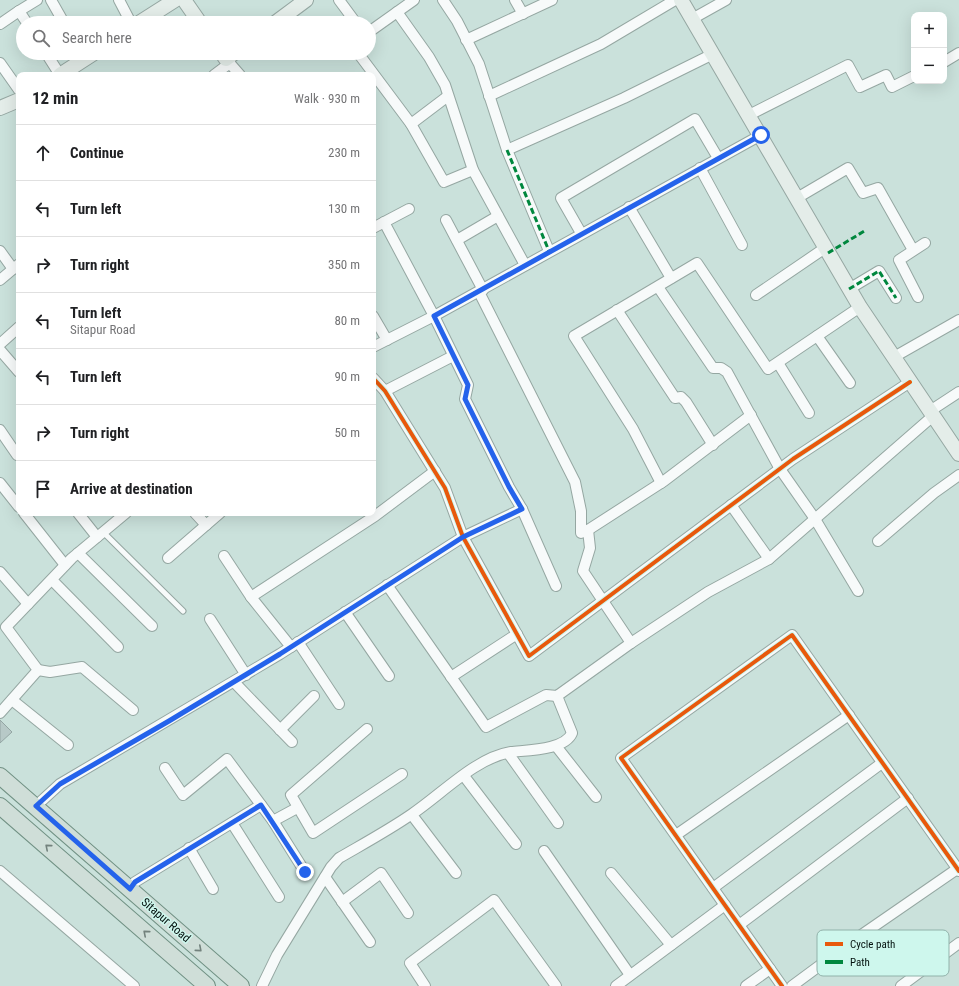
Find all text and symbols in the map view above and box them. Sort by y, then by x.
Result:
map controls [911,12,947,84]
button: + [911,12,947,48]
search box [16,16,376,60]
icon: search [30,27,52,49]
text: Search here [62,29,132,47]
button: − [911,48,947,84]
text: 12 min [32,88,78,108]
text: Walk · 930 m [294,91,360,106]
route start [752,126,770,144]
icon: ahead [32,142,54,164]
text: Continue [70,144,124,162]
text: 230 m [328,145,360,160]
icon: left [32,198,54,220]
text: Turn left [70,200,121,218]
text: 130 m [328,201,360,216]
icon: right [32,254,54,276]
text: Turn right [70,256,129,274]
text: 350 m [328,257,360,272]
text: Turn left [70,304,121,322]
icon: left [32,310,54,332]
text: 80 m [334,313,360,328]
text: Sitapur Road [70,322,136,337]
icon: left [32,366,54,388]
text: Turn left [70,368,121,386]
text: 90 m [334,369,360,384]
icon: right [32,422,54,444]
text: Turn right [70,424,129,442]
text: 50 m [334,425,360,440]
icon: arrive [32,478,54,500]
text: Arrive at destination [70,480,193,498]
one-way arrow [45,845,52,852]
route end [296,863,314,881]
street label: Sitapur Road [139,895,193,945]
one-way arrow [143,930,150,937]
legend [817,930,949,976]
text: Cycle path [850,938,895,951]
one-way arrow [194,944,201,951]
text: Path [850,956,870,969]

